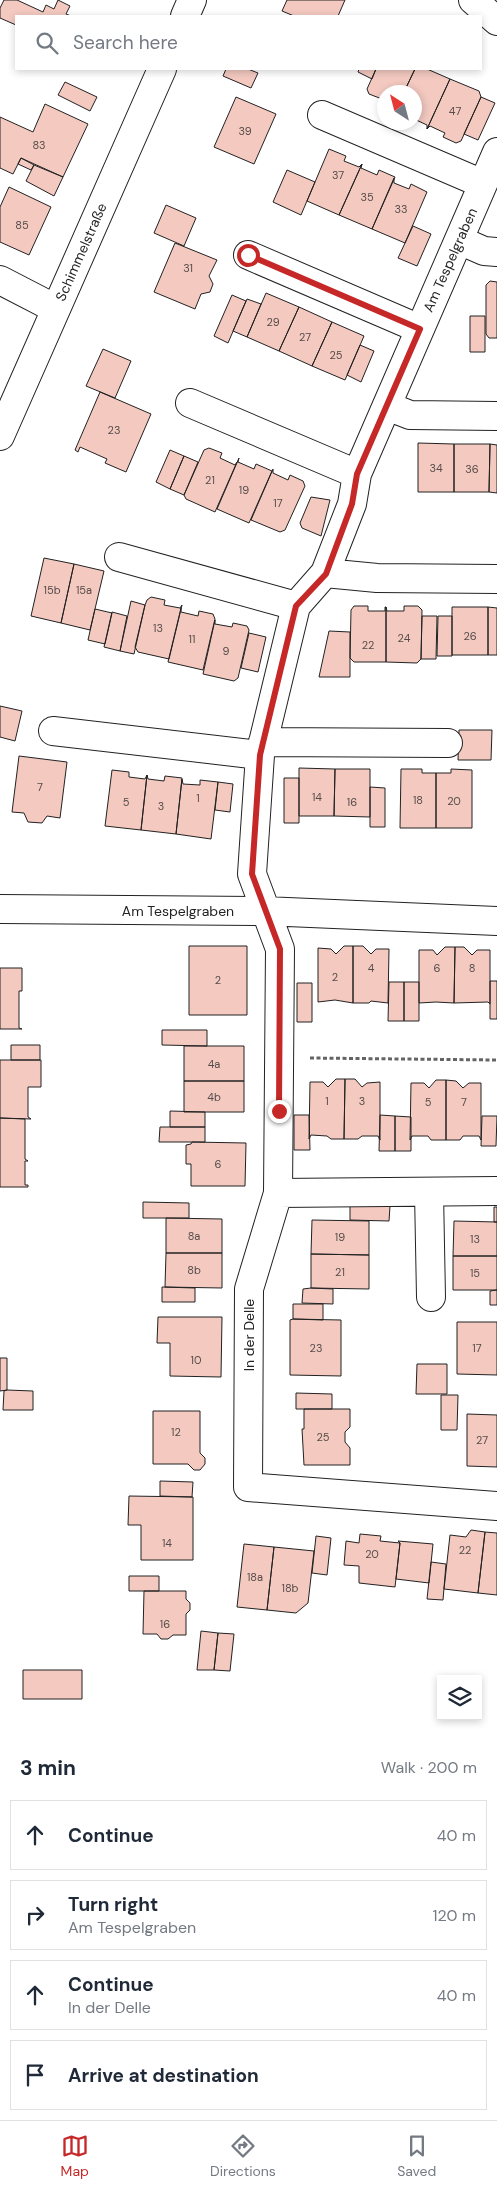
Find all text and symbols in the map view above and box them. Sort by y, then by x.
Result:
search box [15,15,482,70]
icon: search [33,29,61,57]
text: Search here [73,30,178,55]
north arrow [377,85,422,130]
house number: 47 [449,104,461,118]
house number: 39 [238,124,252,138]
house number: 83 [32,138,46,152]
house number: 37 [332,168,344,182]
house number: 35 [360,190,374,204]
street label: Schimmelstraße [51,200,111,304]
house number: 33 [394,202,408,216]
street label: Am Tespelgraben [419,205,481,315]
house number: 85 [15,218,29,232]
route start [237,244,260,267]
house number: 31 [183,261,193,275]
house number: 29 [266,315,280,329]
house number: 27 [299,330,311,344]
house number: 25 [329,348,343,362]
house number: 23 [108,423,120,437]
house number: 34 [429,461,443,475]
house number: 36 [465,462,479,476]
house number: 21 [205,473,215,487]
house number: 19 [239,483,249,497]
house number: 17 [273,496,283,510]
house number: 15b [43,583,61,597]
house number: 15a [76,583,92,597]
house number: 13 [153,621,163,635]
house number: 26 [463,629,477,643]
house number: 24 [398,631,411,645]
house number: 11 [189,632,195,646]
house number: 22 [362,638,374,652]
house number: 9 [223,644,230,658]
house number: 7 [37,780,43,794]
house number: 14 [312,790,322,804]
house number: 1 [196,791,200,805]
house number: 18 [413,793,423,807]
house number: 20 [447,794,461,808]
house number: 5 [123,795,130,809]
house number: 16 [347,795,357,809]
house number: 3 [158,799,164,813]
street label: Am Tespelgraben [122,902,234,920]
house number: 4 [368,961,375,975]
house number: 6 [434,961,441,975]
house number: 8 [469,961,475,975]
house number: 2 [332,970,338,984]
house number: 2 [215,973,221,987]
house number: 4a [208,1057,220,1071]
house number: 4b [207,1090,221,1104]
house number: 1 [325,1094,329,1108]
house number: 3 [359,1094,365,1108]
house number: 5 [425,1095,432,1109]
house number: 7 [461,1095,467,1109]
route end [268,1100,291,1123]
house number: 6 [215,1157,222,1171]
house number: 8a [188,1229,200,1243]
house number: 19 [335,1230,345,1244]
house number: 13 [470,1232,480,1246]
house number: 8b [187,1263,201,1277]
house number: 21 [335,1265,345,1279]
house number: 15 [470,1266,480,1280]
street label: In der Delle [240,1299,258,1371]
house number: 23 [310,1341,322,1355]
house number: 17 [472,1341,482,1355]
house number: 10 [191,1353,201,1367]
house number: 12 [171,1425,181,1439]
house number: 25 [316,1430,330,1444]
house number: 27 [476,1433,488,1447]
house number: 14 [162,1536,172,1550]
house number: 22 [459,1543,471,1557]
house number: 20 [365,1547,379,1561]
house number: 18a [247,1570,263,1584]
house number: 18b [281,1581,299,1595]
house number: 16 [160,1617,170,1631]
map controls [437,1675,482,1720]
button: layers [437,1675,482,1720]
text: 3 min [20,1754,76,1782]
text: Walk · 200 m [381,1757,477,1778]
icon: ahead [21,1821,49,1849]
text: Continue [68,1823,154,1848]
text: 40 m [437,1825,476,1846]
text: Turn right [68,1892,158,1917]
icon: right [21,1901,49,1929]
text: 120 m [432,1905,476,1926]
text: Am Tespelgraben [68,1917,196,1938]
text: Continue [68,1972,154,1997]
icon: ahead [21,1981,49,2009]
text: 40 m [437,1985,476,2006]
text: In der Delle [68,1997,151,2018]
icon: arrive [21,2061,49,2089]
text: Arrive at destination [68,2063,259,2088]
tab: Map [61,2132,89,2180]
tab: Directions [210,2132,276,2180]
tab: Saved [397,2132,436,2180]

